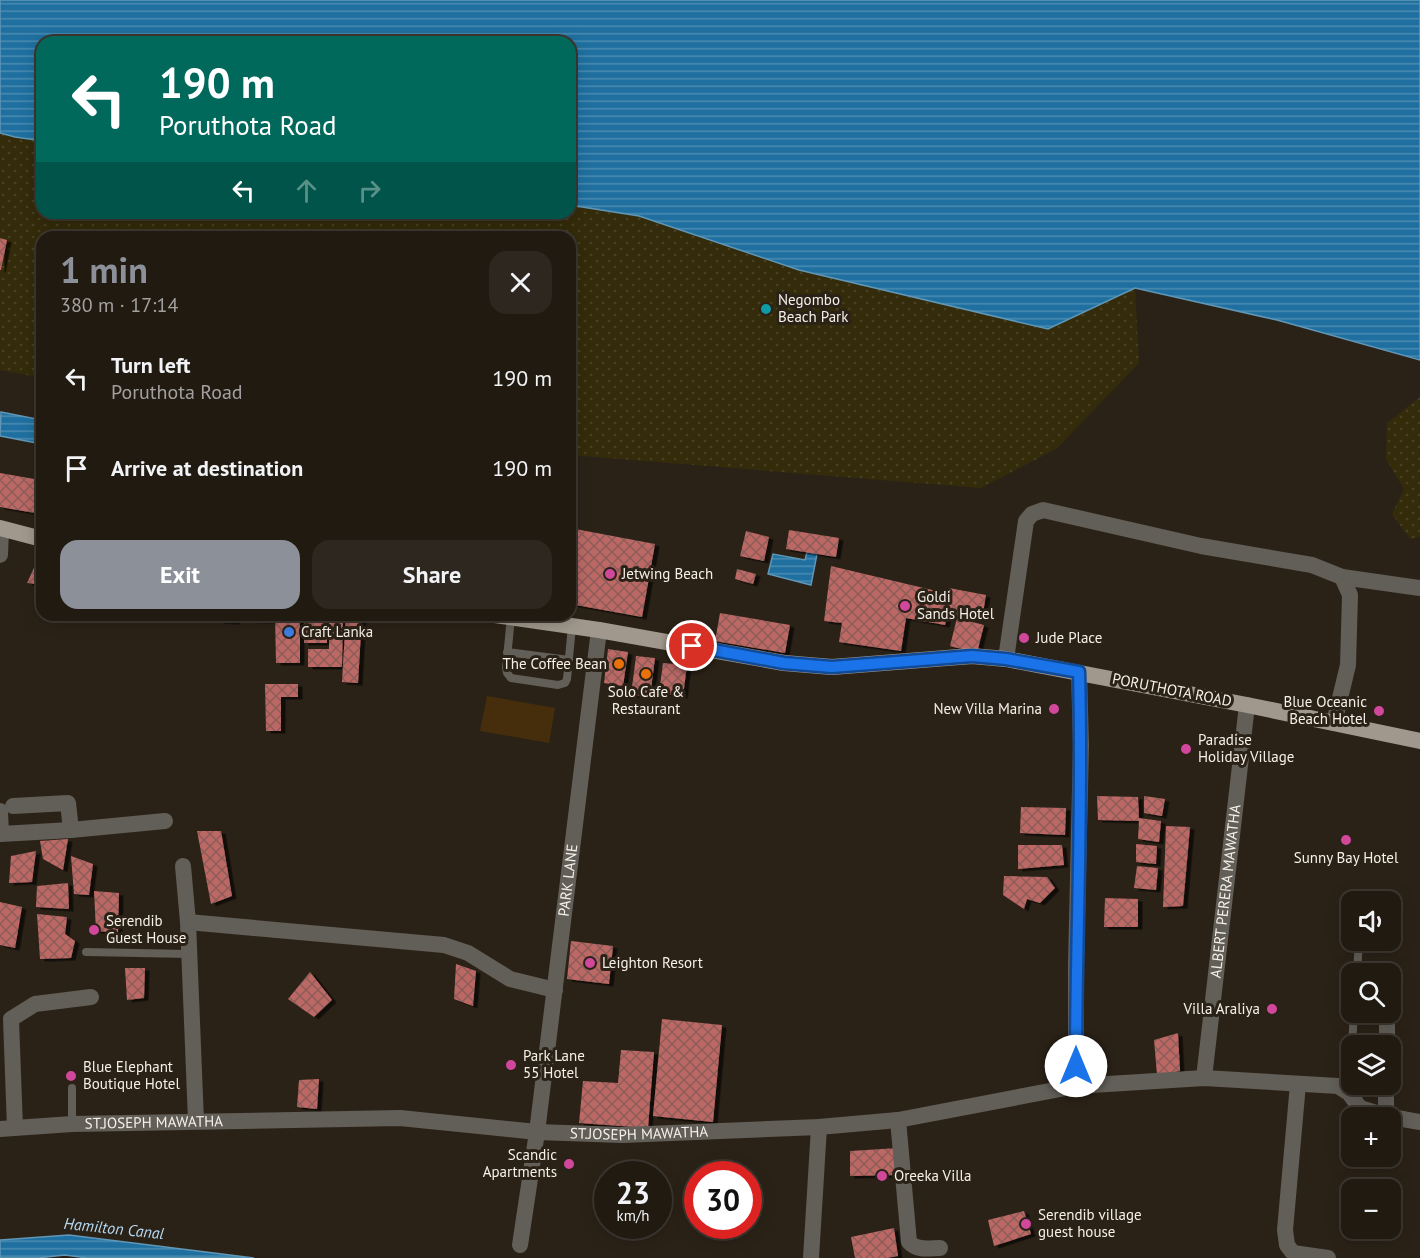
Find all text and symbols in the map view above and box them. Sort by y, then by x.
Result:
text: 190 m [159,55,275,110]
icon: left [60,60,138,138]
text: Poruthota Road [159,108,337,142]
icon: left [227,174,260,207]
icon: ahead [290,174,323,207]
icon: right [353,174,386,207]
text: 1 min [60,246,148,293]
button: close [489,251,552,314]
place label: Negombo Beach Park [778,290,849,326]
text: 380 m · 17:14 [60,292,178,318]
marker: Negombo Beach Park [759,302,773,316]
text: Turn left [111,351,191,379]
icon: left [60,362,93,395]
text: 190 m [492,364,552,392]
text: Poruthota Road [111,379,243,405]
icon: arrive [60,452,93,485]
text: Arrive at destination [111,454,303,482]
text: 190 m [492,454,552,482]
button: Exit [60,540,300,609]
button: Share [312,540,552,609]
place label: Jetwing Beach [621,564,713,583]
marker: Jetwing Beach [603,567,617,581]
place label: Goldi Sands Hotel [917,587,995,623]
marker: Goldi Sands Hotel [898,599,912,613]
pin [666,620,717,671]
place label: Craft Lanka [301,622,373,641]
marker: Craft Lanka [282,625,296,639]
place label: Jude Place [1035,628,1102,647]
icon: arrive [675,629,708,662]
marker: Jude Place [1017,631,1031,645]
place label: The Coffee Bean [502,654,607,673]
marker: The Coffee Bean [612,657,626,671]
marker: Solo Cafe & Restaurant [639,667,653,681]
street label: PORUTHOTA ROAD [1111,669,1233,710]
place label: Solo Cafe & Restaurant [608,682,684,718]
place label: Blue Oceanic Beach Hotel [1283,692,1368,728]
place label: New Villa Marina [933,699,1042,718]
marker: New Villa Marina [1047,702,1061,716]
marker: Blue Oceanic Beach Hotel [1372,704,1386,718]
place label: Paradise Holiday Village [1198,730,1294,766]
marker: Paradise Holiday Village [1179,742,1193,756]
street label: ALBERT PERERA MAWATHA [1206,803,1244,979]
marker: Sunny Bay Hotel [1339,833,1353,847]
street label: PARK LANE [554,843,581,917]
place label: Sunny Bay Hotel [1294,848,1399,867]
map controls [1341,891,1401,1239]
button: sound [1341,891,1401,951]
place label: Serendib Guest House [106,911,186,947]
marker: Serendib Guest House [87,923,101,937]
place label: Leighton Resort [602,953,703,972]
marker: Leighton Resort [583,956,597,970]
button: search [1341,963,1401,1023]
place label: Villa Araliya [1183,999,1260,1018]
marker: Villa Araliya [1265,1002,1279,1016]
position arrow [1044,1034,1108,1098]
button: layers [1341,1035,1401,1095]
place label: Park Lane 55 Hotel [523,1046,585,1082]
place label: Blue Elephant Boutique Hotel [83,1057,180,1093]
marker: Park Lane 55 Hotel [504,1058,518,1072]
marker: Blue Elephant Boutique Hotel [64,1069,78,1083]
button: + [1341,1107,1401,1167]
street label: ST.JOSEPH MAWATHA [84,1111,223,1133]
street label: ST.JOSEPH MAWATHA [570,1122,709,1144]
place label: Scandic Apartments [483,1145,557,1181]
marker: Scandic Apartments [562,1157,576,1171]
speed limit sign: 30 [684,1161,762,1239]
place label: Oreeka Villa [894,1166,971,1185]
marker: Oreeka Villa [875,1169,889,1183]
text: 23 [616,1173,650,1212]
button: − [1341,1179,1401,1239]
place label: Serendib village guest house [1038,1205,1142,1241]
text: km/h [617,1206,649,1225]
water label: Hamilton Canal [63,1213,166,1243]
marker: Serendib village guest house [1019,1217,1033,1231]

